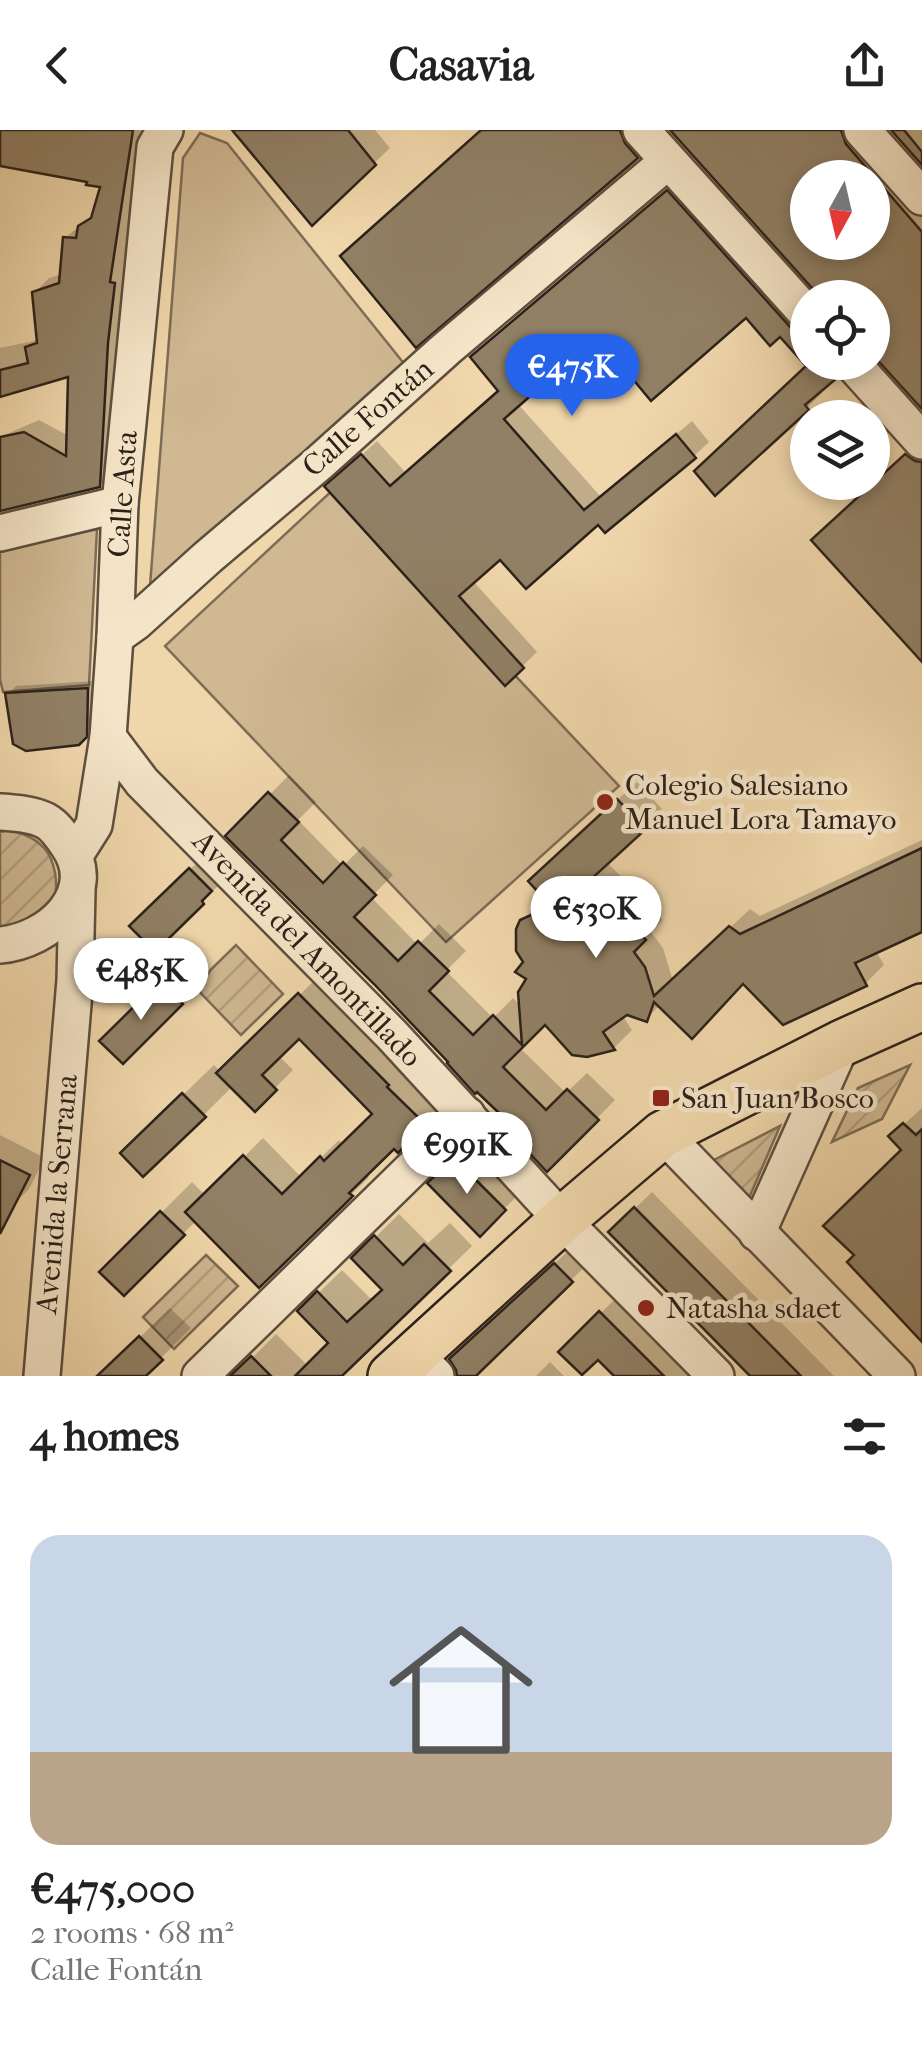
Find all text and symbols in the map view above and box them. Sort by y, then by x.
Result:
icon: back [30,38,85,93]
icon: share [837,38,892,93]
text: Casavia [389,39,533,92]
north arrow [790,160,890,260]
map controls [790,160,890,500]
button: locate [790,280,890,380]
pin: €475K [502,334,642,419]
text: €475K [527,348,617,385]
street label: Calle Fontán [295,351,441,484]
button: layers [790,400,890,500]
street label: Calle Asta [101,428,145,558]
place label: Colegio Salesiano Manuel Lora Tamayo [625,768,896,837]
marker: Colegio Salesiano Manuel Lora Tamayo [594,791,616,813]
street label: Avenida del Amontillado [184,823,429,1074]
pin: €530K [526,876,666,961]
text: €530K [553,890,639,927]
pin: €485K [71,938,211,1023]
text: €485K [95,952,187,989]
street label: Avenida la Serrana [29,1072,85,1316]
place label: San Juan Bosco [681,1081,874,1116]
marker: San Juan Bosco [650,1087,672,1109]
pin: €991K [397,1112,537,1197]
text: €991K [423,1126,511,1163]
place label: Natasha sdaet [666,1291,842,1326]
marker: Natasha sdaet [635,1297,657,1319]
icon: filters [837,1409,892,1464]
text: 4 homes [30,1412,179,1461]
icon: home [371,1600,551,1780]
text: €475,000 [30,1865,195,1914]
text: 2 rooms · 68 m² [30,1914,234,1951]
text: Calle Fontán [30,1951,203,1988]

